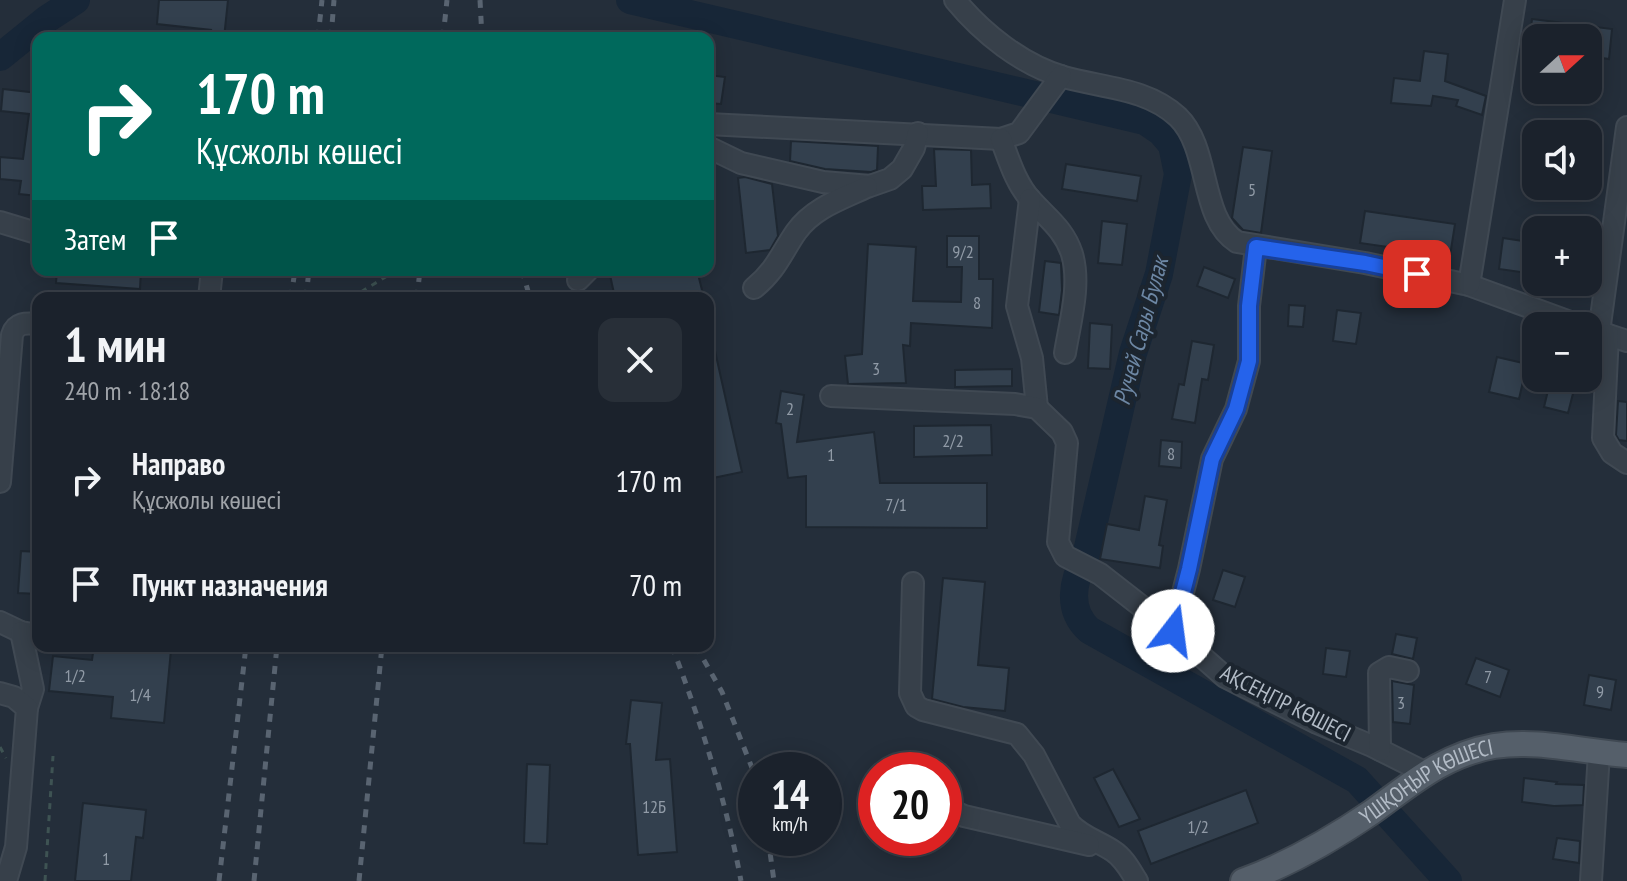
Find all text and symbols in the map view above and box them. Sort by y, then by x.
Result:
north arrow [1522,24,1602,104]
map controls [1522,24,1602,392]
text: 170 m [196,57,325,129]
icon: right [64,64,168,168]
button: sound [1522,120,1602,200]
text: Құсжолы көшесі [196,127,403,174]
house number: 5 [1248,178,1256,201]
icon: arrive [142,216,186,260]
button: + [1522,216,1602,296]
text: Затем [64,219,126,258]
house number: 9/2 [952,240,974,263]
pin [1383,240,1451,308]
water label: Ручей Сары Булак [1106,251,1176,408]
icon: arrive [1395,252,1439,296]
house number: 8 [973,291,981,314]
button: − [1522,312,1602,392]
text: 1 мин [64,313,166,375]
button: close [598,318,682,402]
house number: 3 [872,357,880,380]
text: 240 m · 18:18 [64,374,190,407]
house number: 2 [786,397,794,420]
house number: 2/2 [942,429,964,452]
house number: 8 [1167,442,1175,465]
house number: 1 [827,443,835,466]
text: Направо [132,444,225,483]
icon: right [64,458,108,502]
text: 170 m [616,461,682,500]
text: Құсжолы көшесі [132,483,282,516]
house number: 7/1 [885,493,907,516]
icon: arrive [64,562,108,606]
text: Пункт назначения [132,565,328,604]
text: 70 m [629,565,682,604]
position arrow [1131,589,1215,673]
street label: АҚСЕҢГІР КӨШЕСІ [1216,658,1356,748]
house number: 1/2 [64,664,86,687]
house number: 7 [1484,665,1492,688]
house number: 9 [1596,680,1604,703]
house number: 1/4 [129,683,151,706]
house number: 3 [1397,691,1405,714]
street label: ҮШҚОҢЫР КӨШЕСІ [1354,733,1495,830]
speed limit sign: 20 [858,752,962,856]
text: 14 [771,768,809,820]
house number: 12Б [642,795,666,818]
text: km/h [772,811,808,837]
house number: 1/2 [1187,815,1209,838]
house number: 1 [102,847,110,870]

